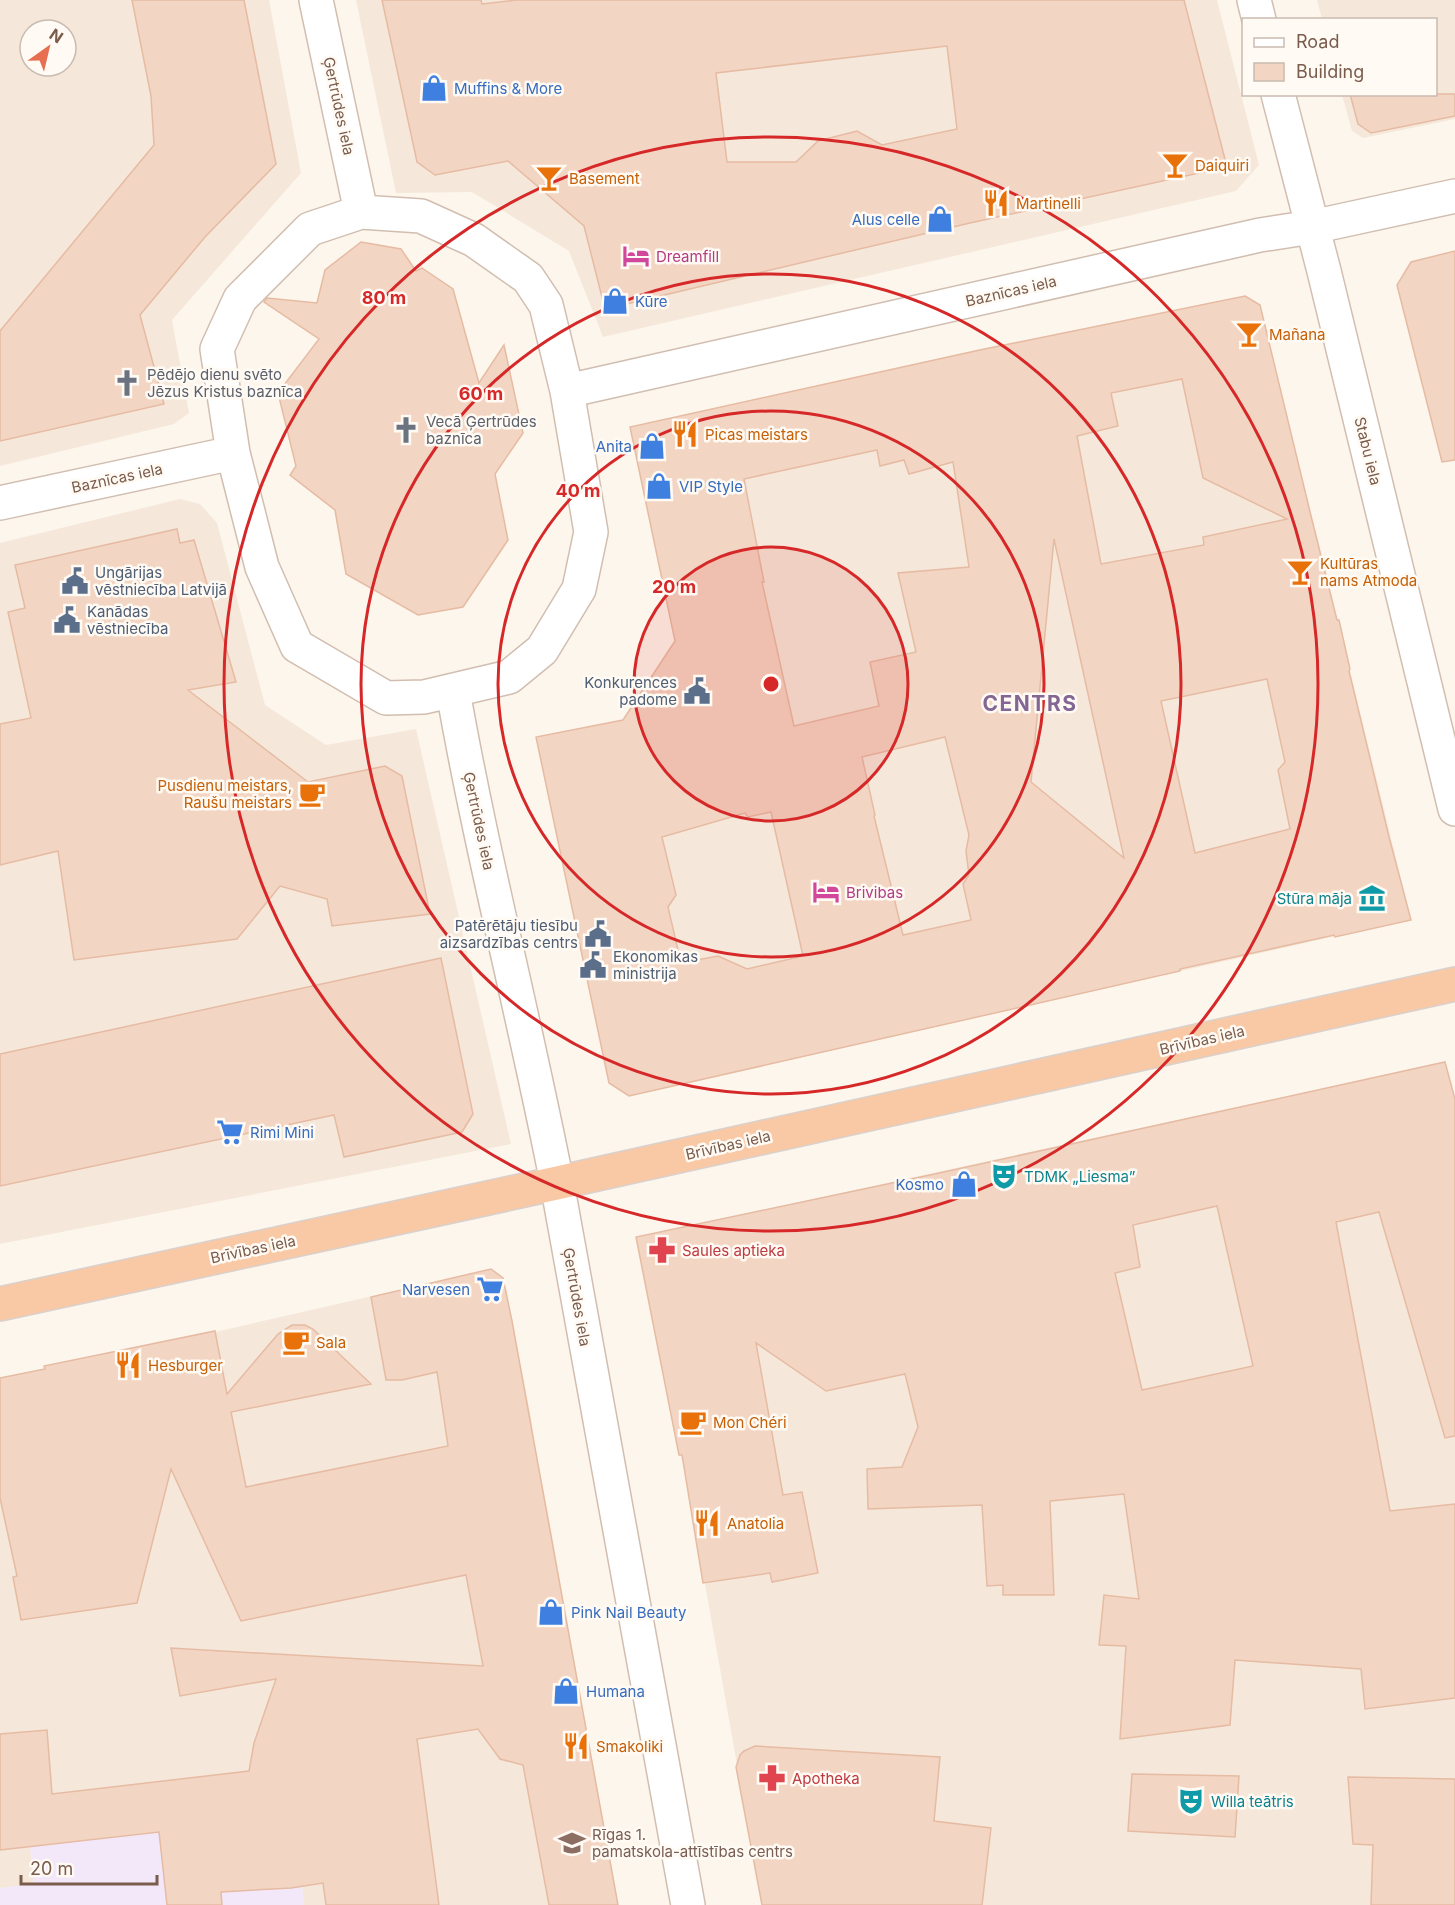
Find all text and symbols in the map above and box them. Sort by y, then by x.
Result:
north arrow [18,18,78,78]
legend [1242,18,1437,96]
text: N [46,24,67,47]
text: Road [1296,31,1339,52]
street label: Ģertrūdes iela [319,55,359,157]
text: Building [1296,61,1364,82]
shop icon: Muffins & More [419,73,449,103]
place label: Muffins & More [454,79,562,98]
bar icon: Daiquiri [1160,150,1190,180]
place label: Daiquiri [1195,156,1249,175]
bar icon: Basement [534,163,564,193]
place label: Basement [569,169,640,188]
restaurant icon: Martinelli [981,188,1011,218]
place label: Martinelli [1016,194,1081,213]
shop icon: Alus celle [925,204,955,234]
place label: Alus celle [852,210,920,229]
hotel icon: Dreamfill [621,241,651,271]
place label: Dreamfill [656,247,719,266]
street label: Baznīcas iela [964,271,1058,311]
shop icon: Kūre [600,286,630,316]
text: 80 m [362,287,406,308]
place label: Kūre [635,292,668,311]
bar icon: Mañana [1234,319,1264,349]
place label: Mañana [1269,325,1326,344]
place label: Pēdējo dienu svēto Jēzus Kristus baznīca [147,365,302,401]
church icon: Pēdējo dienu svēto Jēzus Kristus baznīca [112,368,142,398]
text: 60 m [459,383,503,404]
place label: Vecā Ģertrūdes baznīca [426,412,537,448]
church icon: Vecā Ģertrūdes baznīca [391,415,421,445]
street label: Stabu iela [1350,415,1386,487]
restaurant icon: Picas meistars [670,419,700,449]
place label: Picas meistars [705,425,808,444]
shop icon: Anita [637,431,667,461]
place label: Anita [596,437,632,456]
street label: Baznīcas iela [70,459,164,497]
shop icon: VIP Style [644,471,674,501]
place label: VIP Style [679,477,743,496]
text: 40 m [556,480,601,501]
place label: Kultūras nams Atmoda [1320,554,1417,590]
bar icon: Kultūras nams Atmoda [1285,557,1315,587]
place label: Ungārijas vēstniecība Latvijā [95,563,227,599]
public building icon: Ungārijas vēstniecība Latvijā [60,566,90,596]
text: 20 m [652,576,696,597]
place label: Kanādas vēstniecība [87,602,169,638]
public building icon: Kanādas vēstniecība [52,605,82,635]
place label: Konkurences padome [584,673,677,709]
centre of rings [761,674,781,694]
public building icon: Konkurences padome [682,676,712,706]
district label: CENTRS [983,691,1077,716]
street label: Ģertrūdes iela [459,770,499,872]
place label: Pusdienu meistars, Raušu meistars [157,776,292,812]
cafe icon: Pusdienu meistars, Raušu meistars [297,779,327,809]
hotel icon: Brivibas [811,877,841,907]
place label: Brivibas [846,883,903,902]
museum icon: Stūra māja [1357,883,1387,913]
place label: Stūra māja [1277,889,1352,908]
place label: Patērētāju tiesību aizsardzības centrs [440,916,578,952]
public building icon: Patērētāju tiesību aizsardzības centrs [583,919,613,949]
place label: Ekonomikas ministrija [613,947,698,983]
public building icon: Ekonomikas ministrija [578,950,608,980]
street label: Brīvības iela [1158,1021,1246,1059]
supermarket icon: Rimi Mini [215,1117,245,1147]
place label: Rimi Mini [250,1123,314,1142]
street label: Brīvības iela [684,1126,772,1164]
theatre icon: TDMK „Liesma” [989,1161,1019,1191]
place label: TDMK „Liesma” [1024,1167,1136,1186]
shop icon: Kosmo [949,1169,979,1199]
place label: Kosmo [895,1175,944,1194]
street label: Brīvības iela [209,1231,297,1267]
pharmacy icon: Saules aptieka [647,1235,677,1265]
place label: Saules aptieka [682,1241,785,1260]
street label: Ģertrūdes iela [559,1246,595,1348]
supermarket icon: Narvesen [475,1274,505,1304]
place label: Narvesen [402,1280,470,1299]
cafe icon: Sala [281,1327,311,1357]
place label: Sala [316,1333,346,1352]
restaurant icon: Hesburger [113,1350,143,1380]
place label: Hesburger [148,1356,223,1375]
cafe icon: Mon Chéri [678,1407,708,1437]
place label: Mon Chéri [713,1413,787,1432]
restaurant icon: Anatolia [692,1508,722,1538]
place label: Anatolia [727,1514,784,1533]
shop icon: Pink Nail Beauty [536,1597,566,1627]
place label: Pink Nail Beauty [571,1603,687,1622]
shop icon: Humana [551,1676,581,1706]
place label: Humana [586,1682,645,1701]
restaurant icon: Smakoliki [561,1731,591,1761]
place label: Smakoliki [596,1737,663,1756]
pharmacy icon: Apotheka [757,1763,787,1793]
place label: Apotheka [792,1769,860,1788]
theatre icon: Willa teātris [1176,1786,1206,1816]
place label: Willa teātris [1211,1792,1294,1811]
place label: Rīgas 1. pamatskola-attīstības centrs [592,1825,793,1861]
school or university icon: Rīgas 1. pamatskola-attīstības centrs [557,1828,587,1858]
scale bar [21,1848,158,1886]
text: 20 m [30,1858,73,1879]

